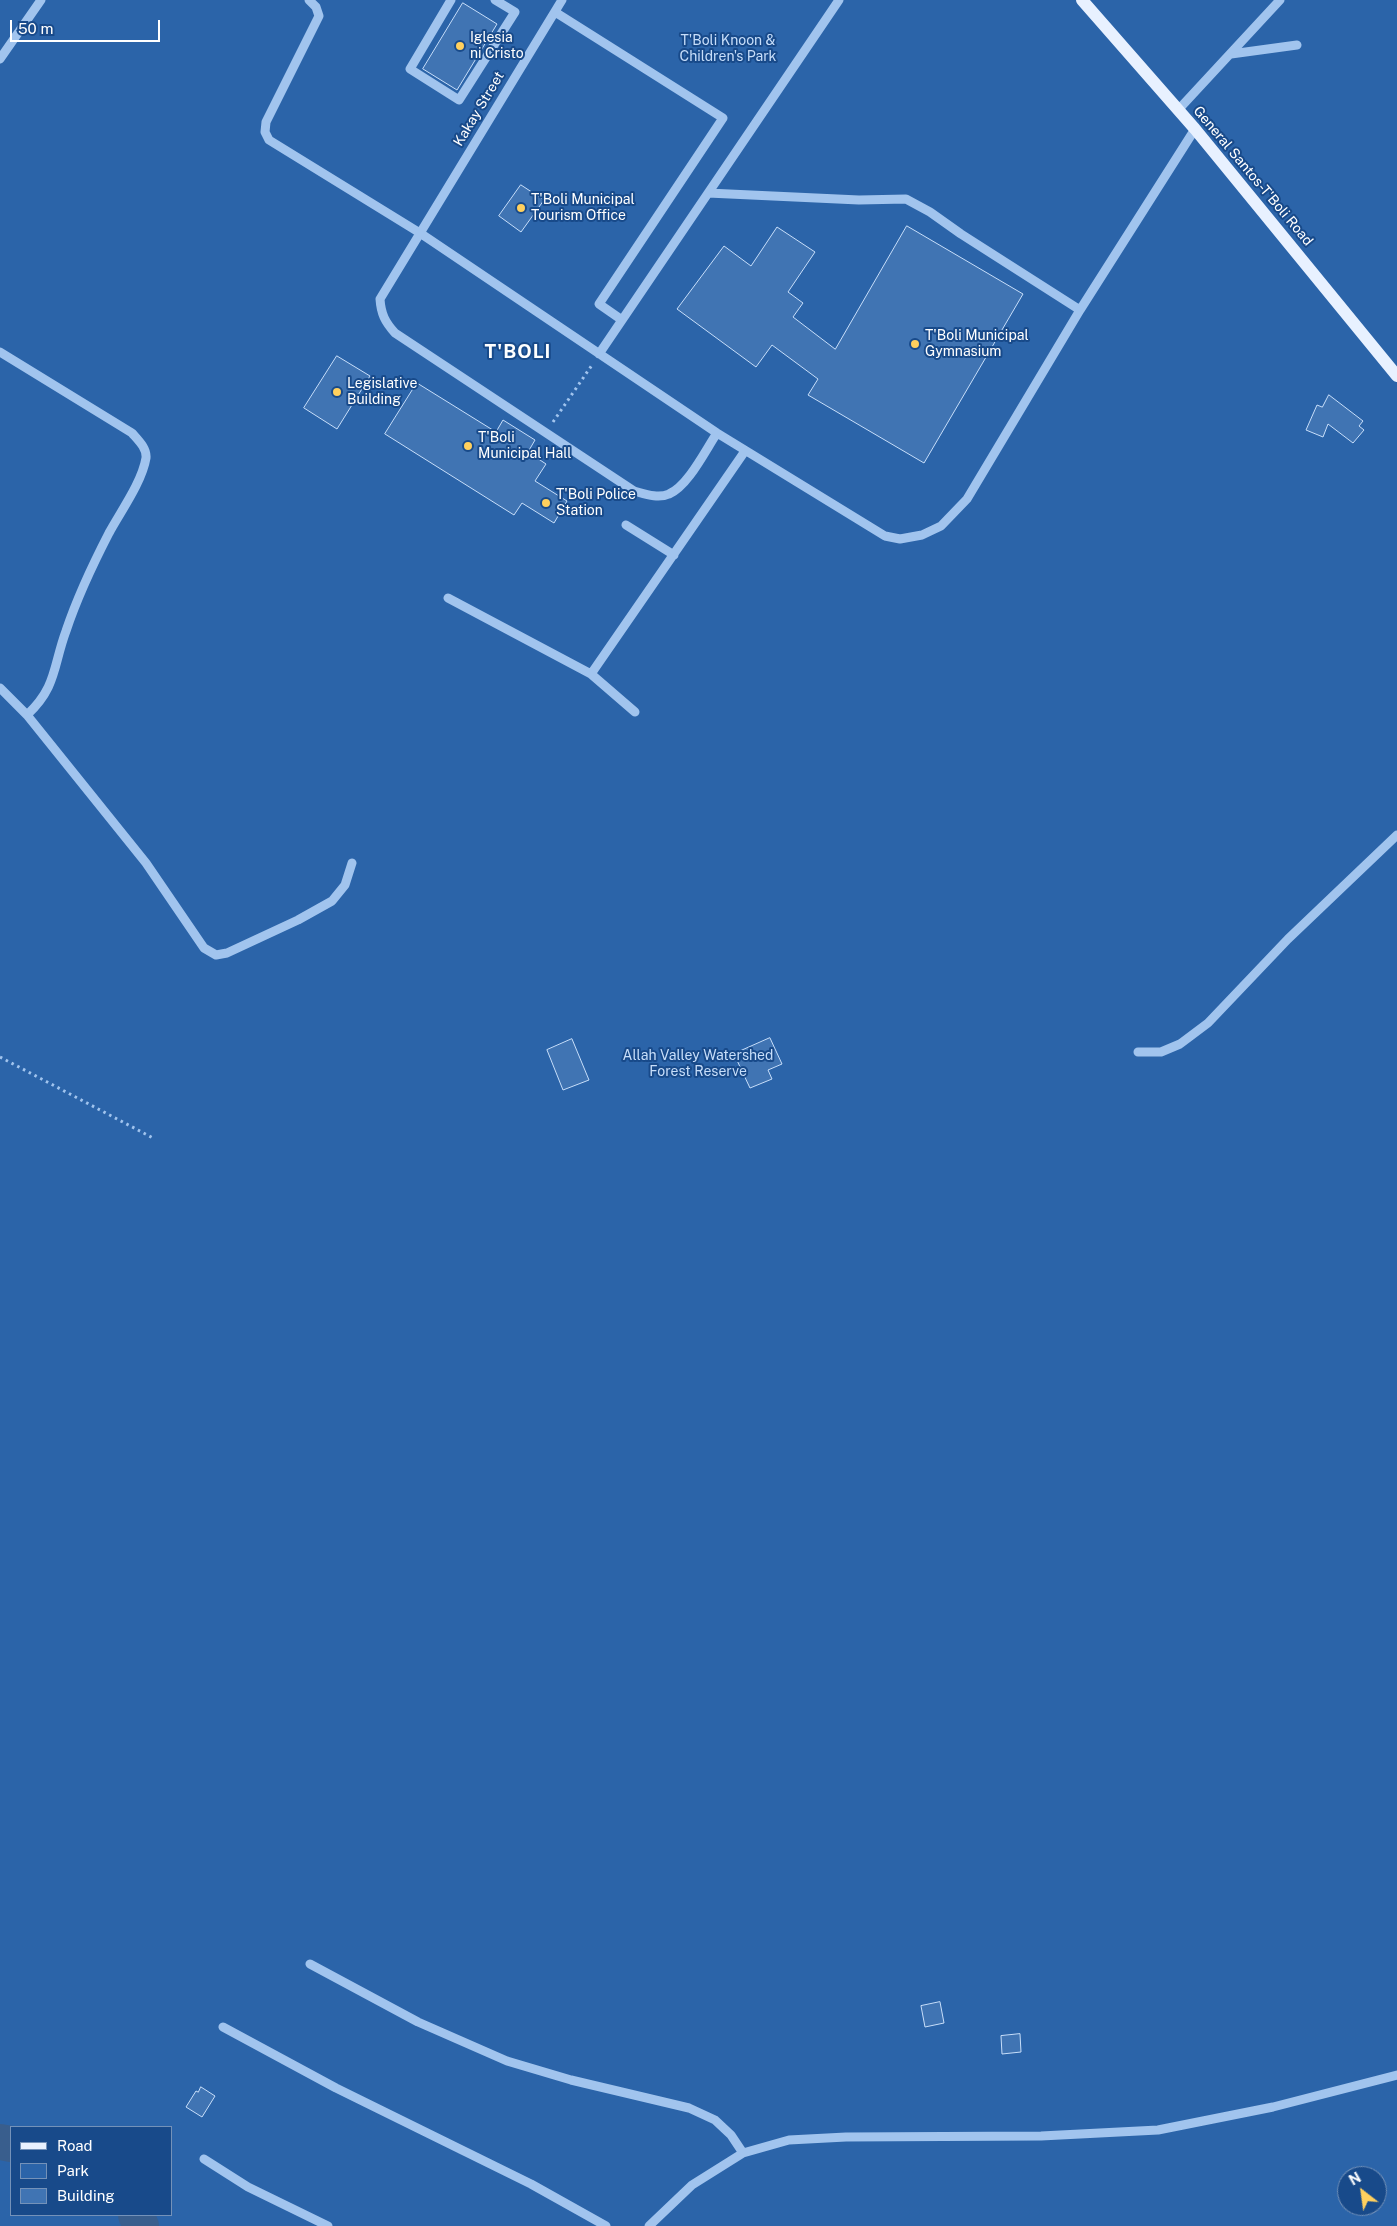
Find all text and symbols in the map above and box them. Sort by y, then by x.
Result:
scale bar [12,10,162,42]
text: 50 m [18,20,53,37]
place label: Iglesia ni Cristo [470,30,524,62]
park label: T'Boli Knoon & Children's Park [680,33,776,65]
marker: Iglesia ni Cristo [454,40,466,52]
street label: Kakay Street [450,69,508,149]
street label: General Santos-T'Boli Road [1190,103,1316,249]
place label: T'Boli Municipal Tourism Office [531,192,635,224]
marker: T'Boli Municipal Tourism Office [515,202,527,214]
place label: T'Boli Municipal Gymnasium [925,328,1029,361]
marker: T'Boli Municipal Gymnasium [909,338,921,350]
district label: T'BOLI [484,341,552,363]
place label: Legislative Building [347,376,417,408]
marker: Legislative Building [331,386,343,398]
place label: T'Boli Municipal Hall [478,430,572,462]
marker: T'Boli Municipal Hall [462,440,474,452]
place label: T'Boli Police Station [556,487,636,520]
marker: T'Boli Police Station [540,497,552,509]
park label: Allah Valley Watershed Forest Reserve [623,1048,773,1080]
legend [10,2126,172,2216]
text: Road [57,2137,93,2154]
text: Park [57,2162,89,2179]
north arrow [1337,2166,1387,2216]
text: N [1346,2169,1364,2189]
text: Building [57,2187,115,2204]

